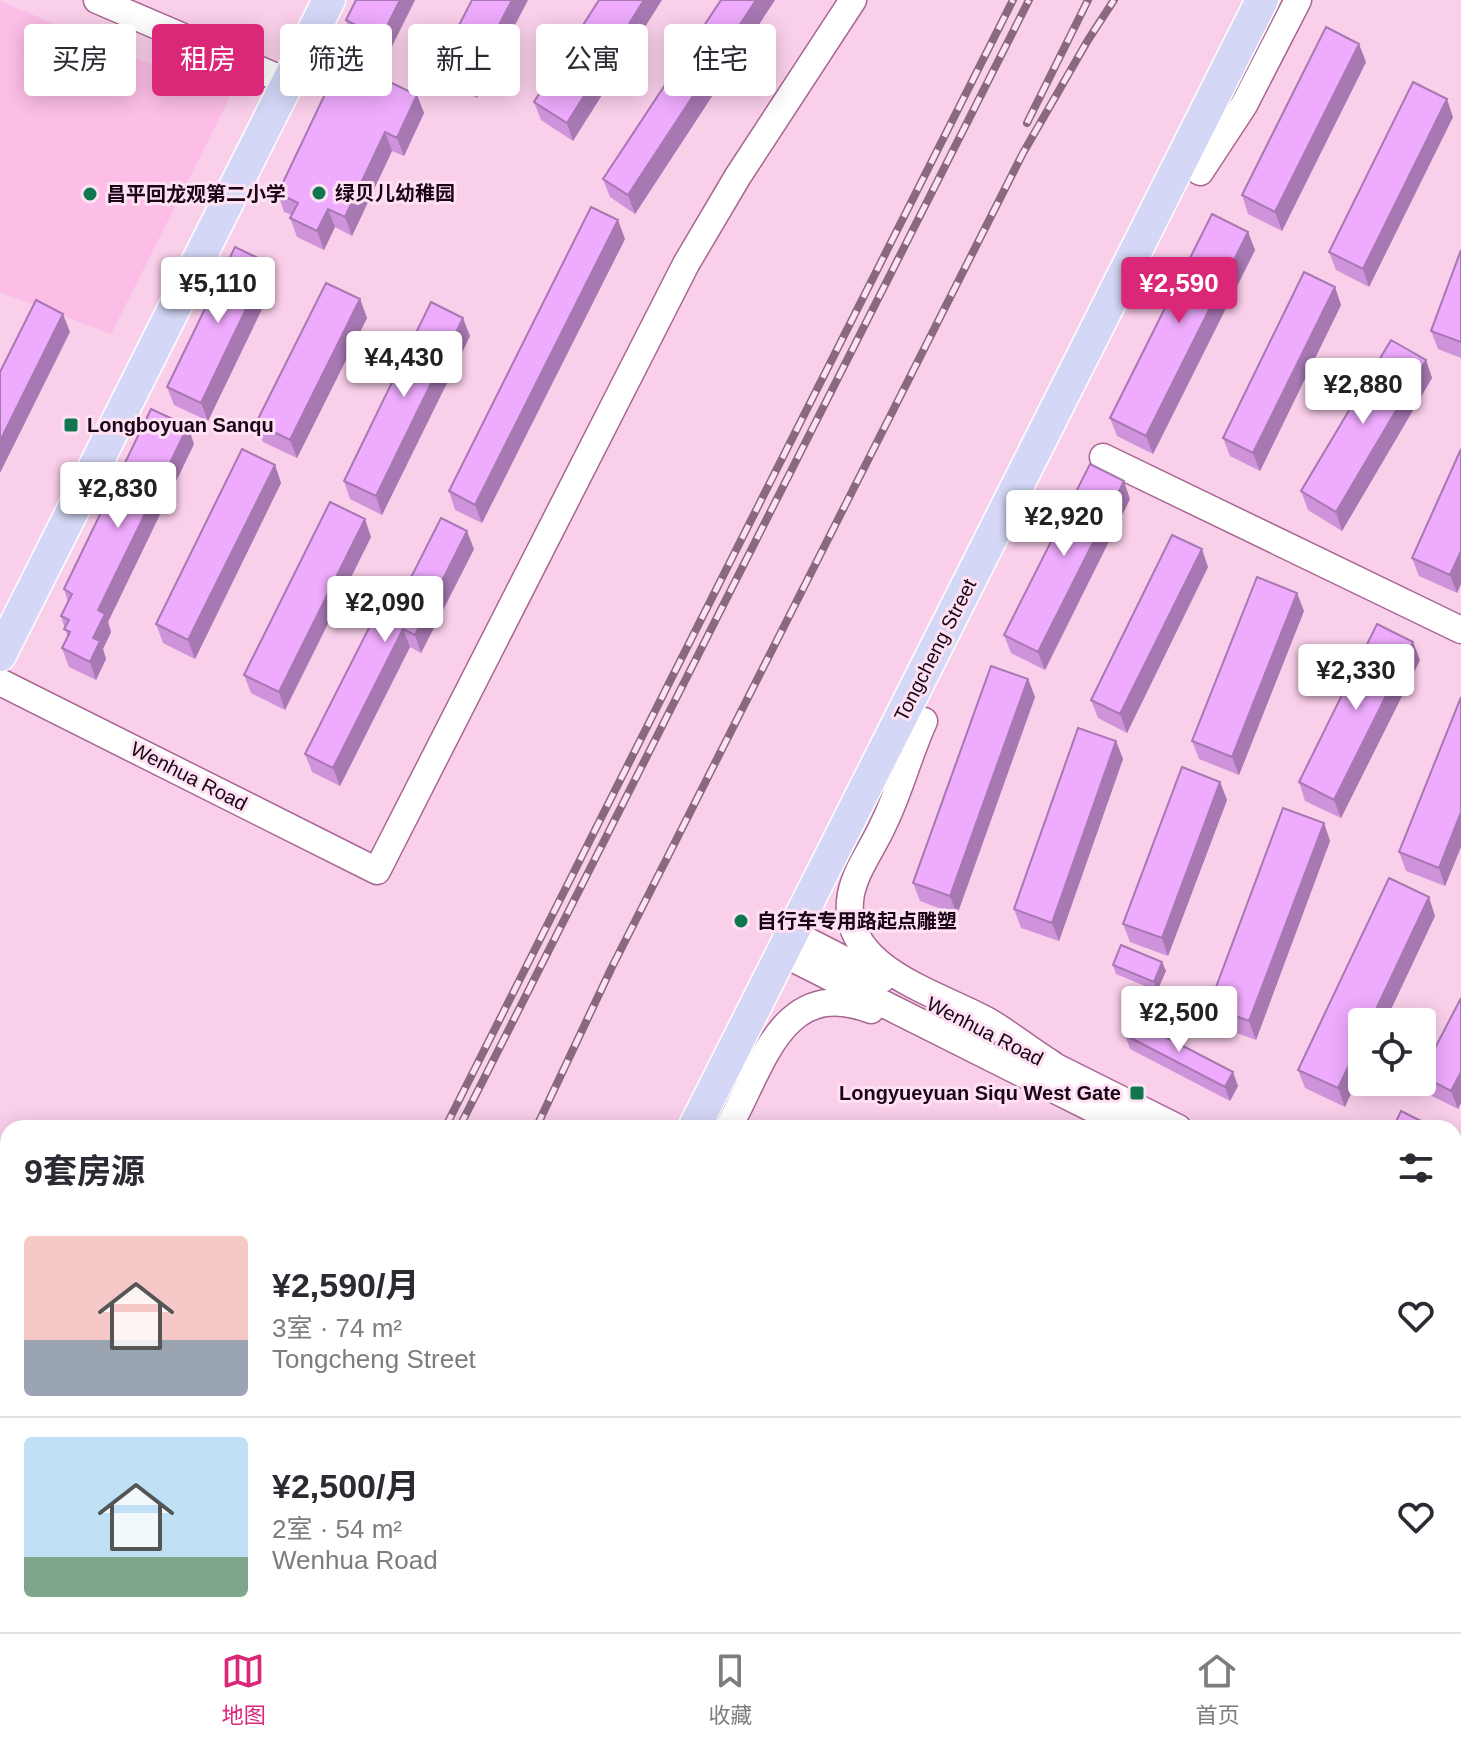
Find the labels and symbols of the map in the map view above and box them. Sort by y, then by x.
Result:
place label: 绿贝儿幼稚园 [335,182,455,204]
place label: 昌平回龙观第二小学 [106,183,286,205]
marker: 绿贝儿幼稚园 [310,184,328,202]
marker: 昌平回龙观第二小学 [81,185,99,203]
pin: ¥5,110 [153,257,283,325]
pin: ¥2,590 [1114,257,1244,325]
pin: ¥4,430 [339,331,469,399]
pin: ¥2,880 [1298,358,1428,426]
place label: Longboyuan Sanqu [87,414,274,436]
marker: Longboyuan Sanqu [62,416,80,434]
pin: ¥2,830 [53,462,183,530]
pin: ¥2,920 [999,490,1129,558]
street label: Tongcheng Street [890,575,981,725]
pin: ¥2,090 [320,576,450,644]
pin: ¥2,330 [1291,644,1421,712]
street label: Wenhua Road [127,737,251,815]
place label: 自行车专用路起点雕塑 [757,910,957,932]
marker: 自行车专用路起点雕塑 [732,912,750,930]
pin: ¥2,500 [1114,986,1244,1054]
street label: Wenhua Road [923,992,1047,1070]
place label: Longyueyuan Siqu West Gate [839,1082,1121,1104]
marker: Longyueyuan Siqu West Gate [1128,1084,1146,1102]

